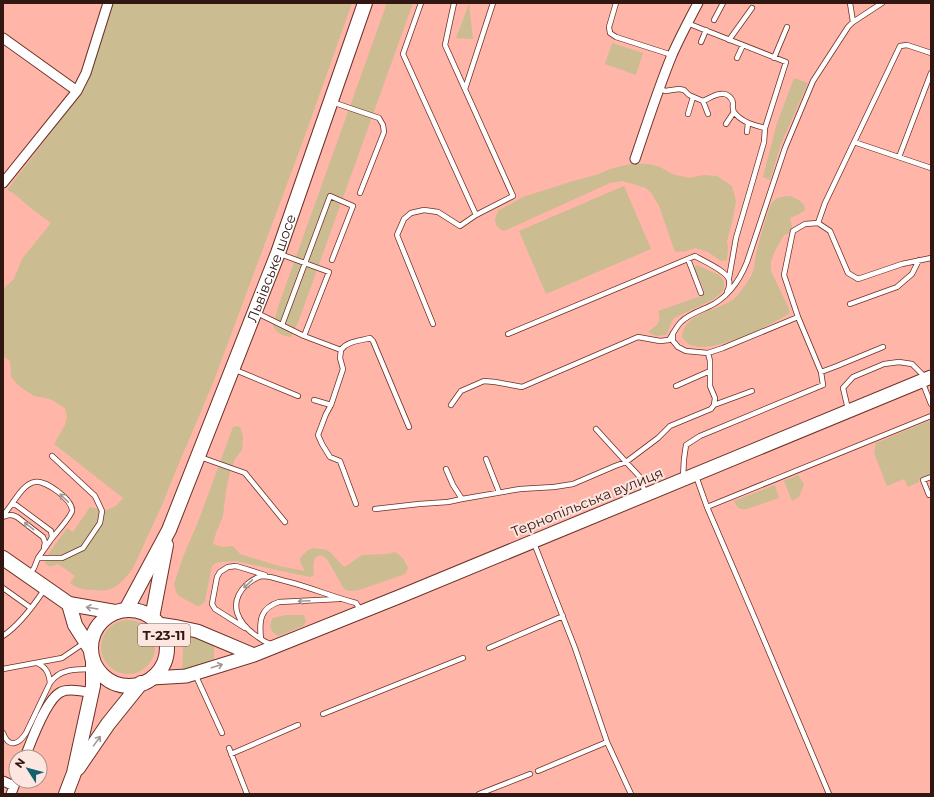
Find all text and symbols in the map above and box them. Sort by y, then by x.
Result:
street label: Львівське шосе [243,212,300,325]
street label: Тернопільська вулиця [508,463,666,541]
one-way arrow [59,493,69,503]
one-way arrow [23,522,34,530]
one-way arrow [242,580,253,589]
one-way arrow [298,597,311,605]
one-way arrow [86,604,99,612]
road number: Т-23-11 [138,624,190,646]
one-way arrow [210,662,223,669]
one-way arrow [93,736,101,747]
north arrow [8,749,48,789]
text: N [12,755,28,771]

